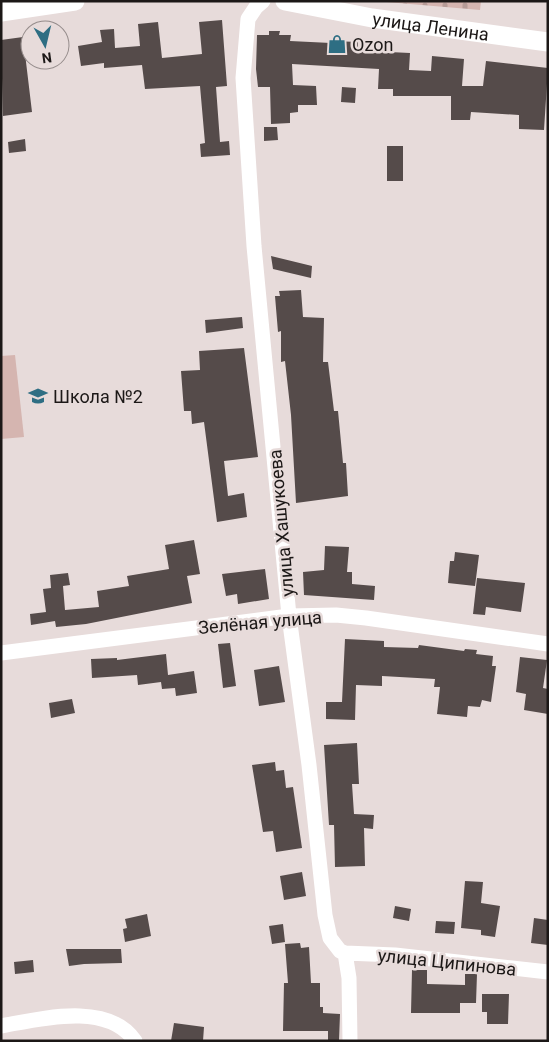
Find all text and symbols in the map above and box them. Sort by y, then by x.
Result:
street label: улица Ленина [371,8,490,44]
north arrow [20,20,70,70]
shop icon: Ozon [326,33,348,55]
place label: Ozon [352,34,393,55]
text: N [41,49,53,66]
school or university icon: Школа №2 [27,385,49,407]
place label: Школа №2 [53,386,143,407]
street label: улица Хашукоева [264,449,298,597]
street label: Зелёная улица [197,606,323,638]
street label: улица Ципинова [377,944,517,980]

